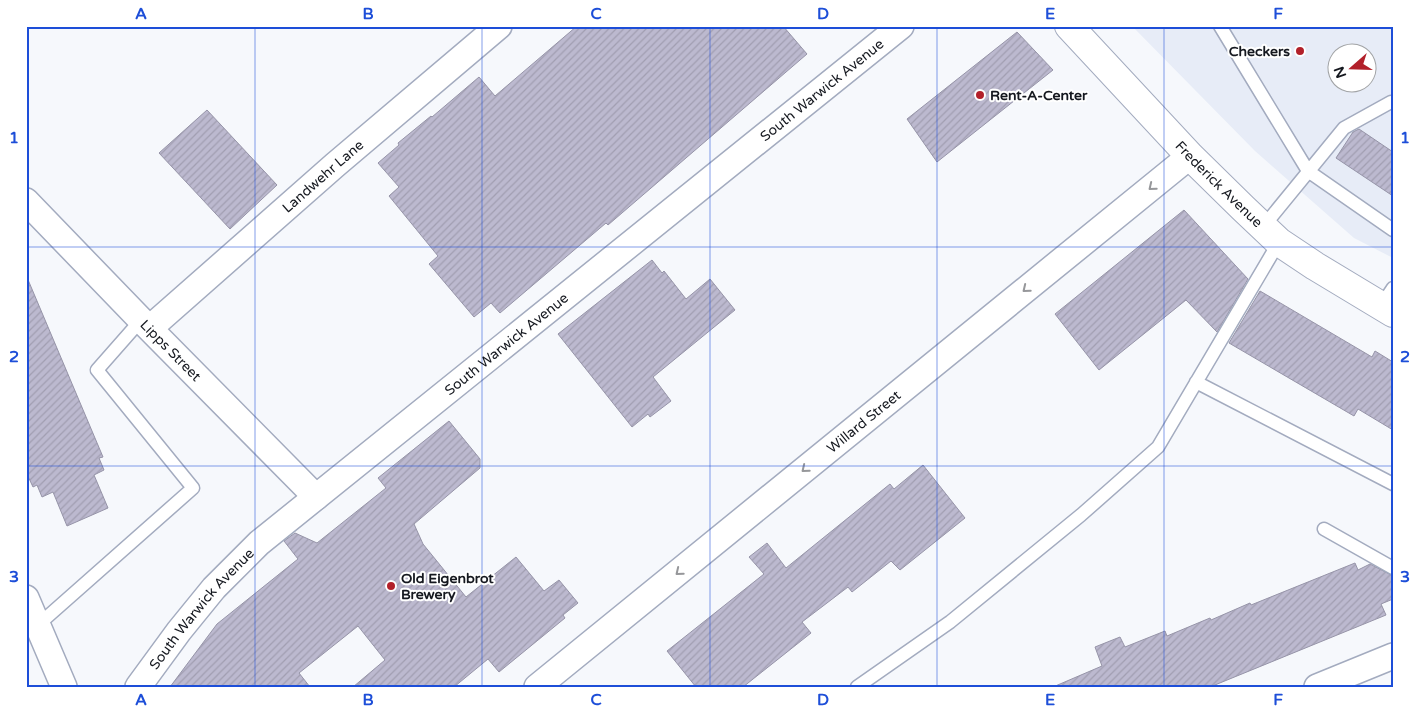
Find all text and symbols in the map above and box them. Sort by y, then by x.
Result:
text: A [135,4,147,24]
text: B [362,4,374,24]
text: C [590,4,602,24]
text: D [817,4,829,24]
text: E [1045,4,1055,24]
text: F [1273,4,1283,24]
street label: South Warwick Avenue [757,35,887,145]
north arrow [1326,42,1376,92]
place label: Checkers [1229,43,1290,60]
marker: Checkers [1294,45,1306,57]
text: N [1330,64,1350,80]
place label: Rent-A-Center [990,87,1088,104]
marker: Rent-A-Center [974,89,986,101]
text: 1 [9,128,19,148]
text: 1 [1400,128,1410,148]
street label: Landwehr Lane [279,137,367,216]
street label: Frederick Avenue [1171,138,1266,231]
one-way arrow [1149,181,1158,189]
one-way arrow [1023,284,1032,292]
street label: South Warwick Avenue [441,289,572,399]
street label: Lipps Street [136,316,205,385]
text: 2 [9,347,19,367]
text: 2 [1400,347,1410,367]
street label: Willard Street [824,386,905,457]
one-way arrow [802,464,811,472]
street label: South Warwick Avenue [146,545,258,673]
one-way arrow [676,566,685,574]
text: 3 [9,567,19,587]
text: 3 [1400,567,1410,587]
place label: Old Eigenbrot Brewery [401,570,494,603]
marker: Old Eigenbrot Brewery [385,580,397,592]
text: A [135,690,147,710]
text: B [362,690,374,710]
text: C [590,690,602,710]
text: D [817,690,829,710]
text: E [1045,690,1055,710]
text: F [1273,690,1283,710]

